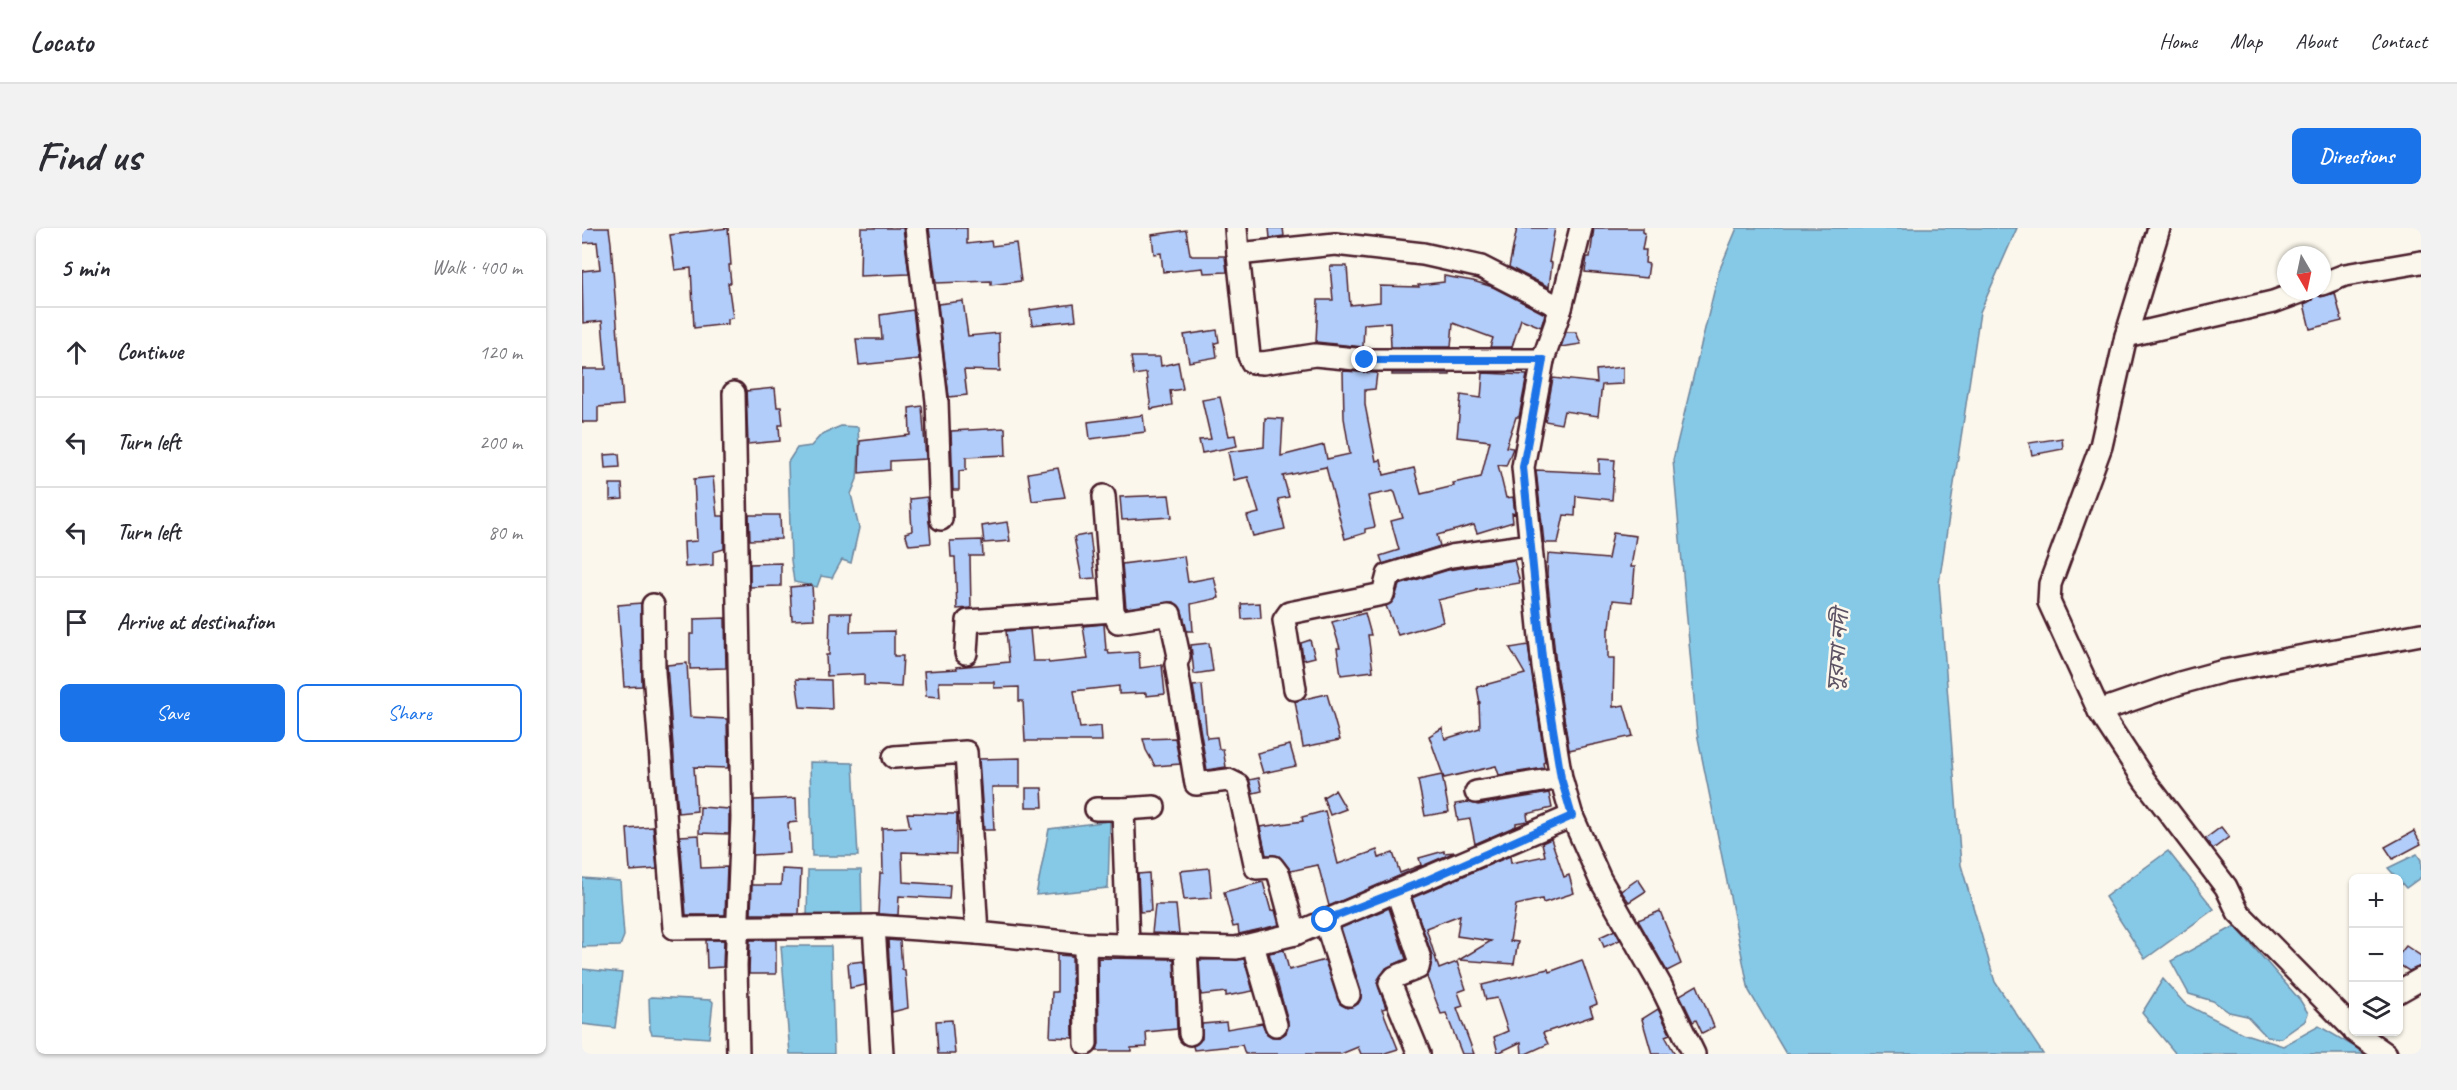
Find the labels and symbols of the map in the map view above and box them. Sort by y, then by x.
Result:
north arrow [2277,246,2331,300]
route end [1351,346,1377,372]
water label: সুরমা নদী [1820,603,1856,692]
route start [1311,906,1337,932]

